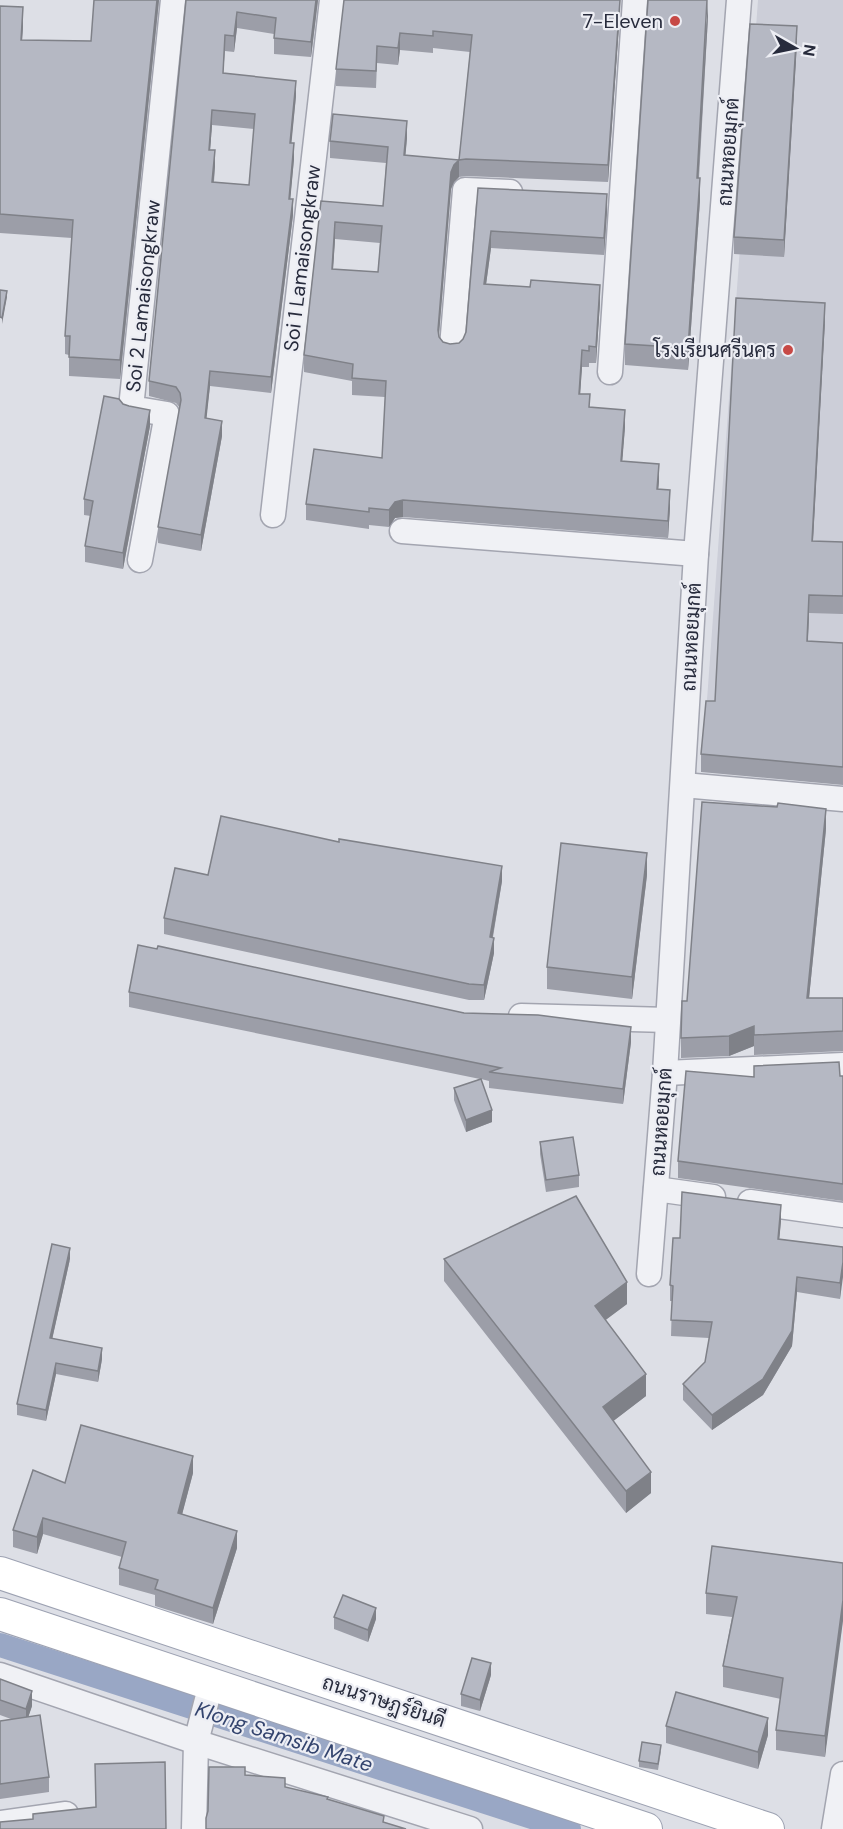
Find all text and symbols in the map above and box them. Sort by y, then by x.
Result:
place label: 7-Eleven [583,8,663,34]
marker: 7-Eleven [668,14,682,28]
north arrow [765,18,825,78]
text: N [798,43,821,58]
street label: ถนนหอยมุกต์ [710,97,746,207]
street label: Soi 1 Lamaisongkraw [278,163,326,353]
street label: Soi 2 Lamaisongkraw [120,199,166,393]
place label: โรงเรียนศรีนคร [652,337,776,363]
marker: โรงเรียนศรีนคร [781,343,795,357]
street label: ถนนหอยมุกต์ [674,582,708,692]
street label: ถนนหอยมุกต์ [643,1067,679,1177]
street label: ถนนราษฎร์ยินดี [319,1668,449,1734]
water label: Klong Samsib Mate [192,1695,376,1779]

